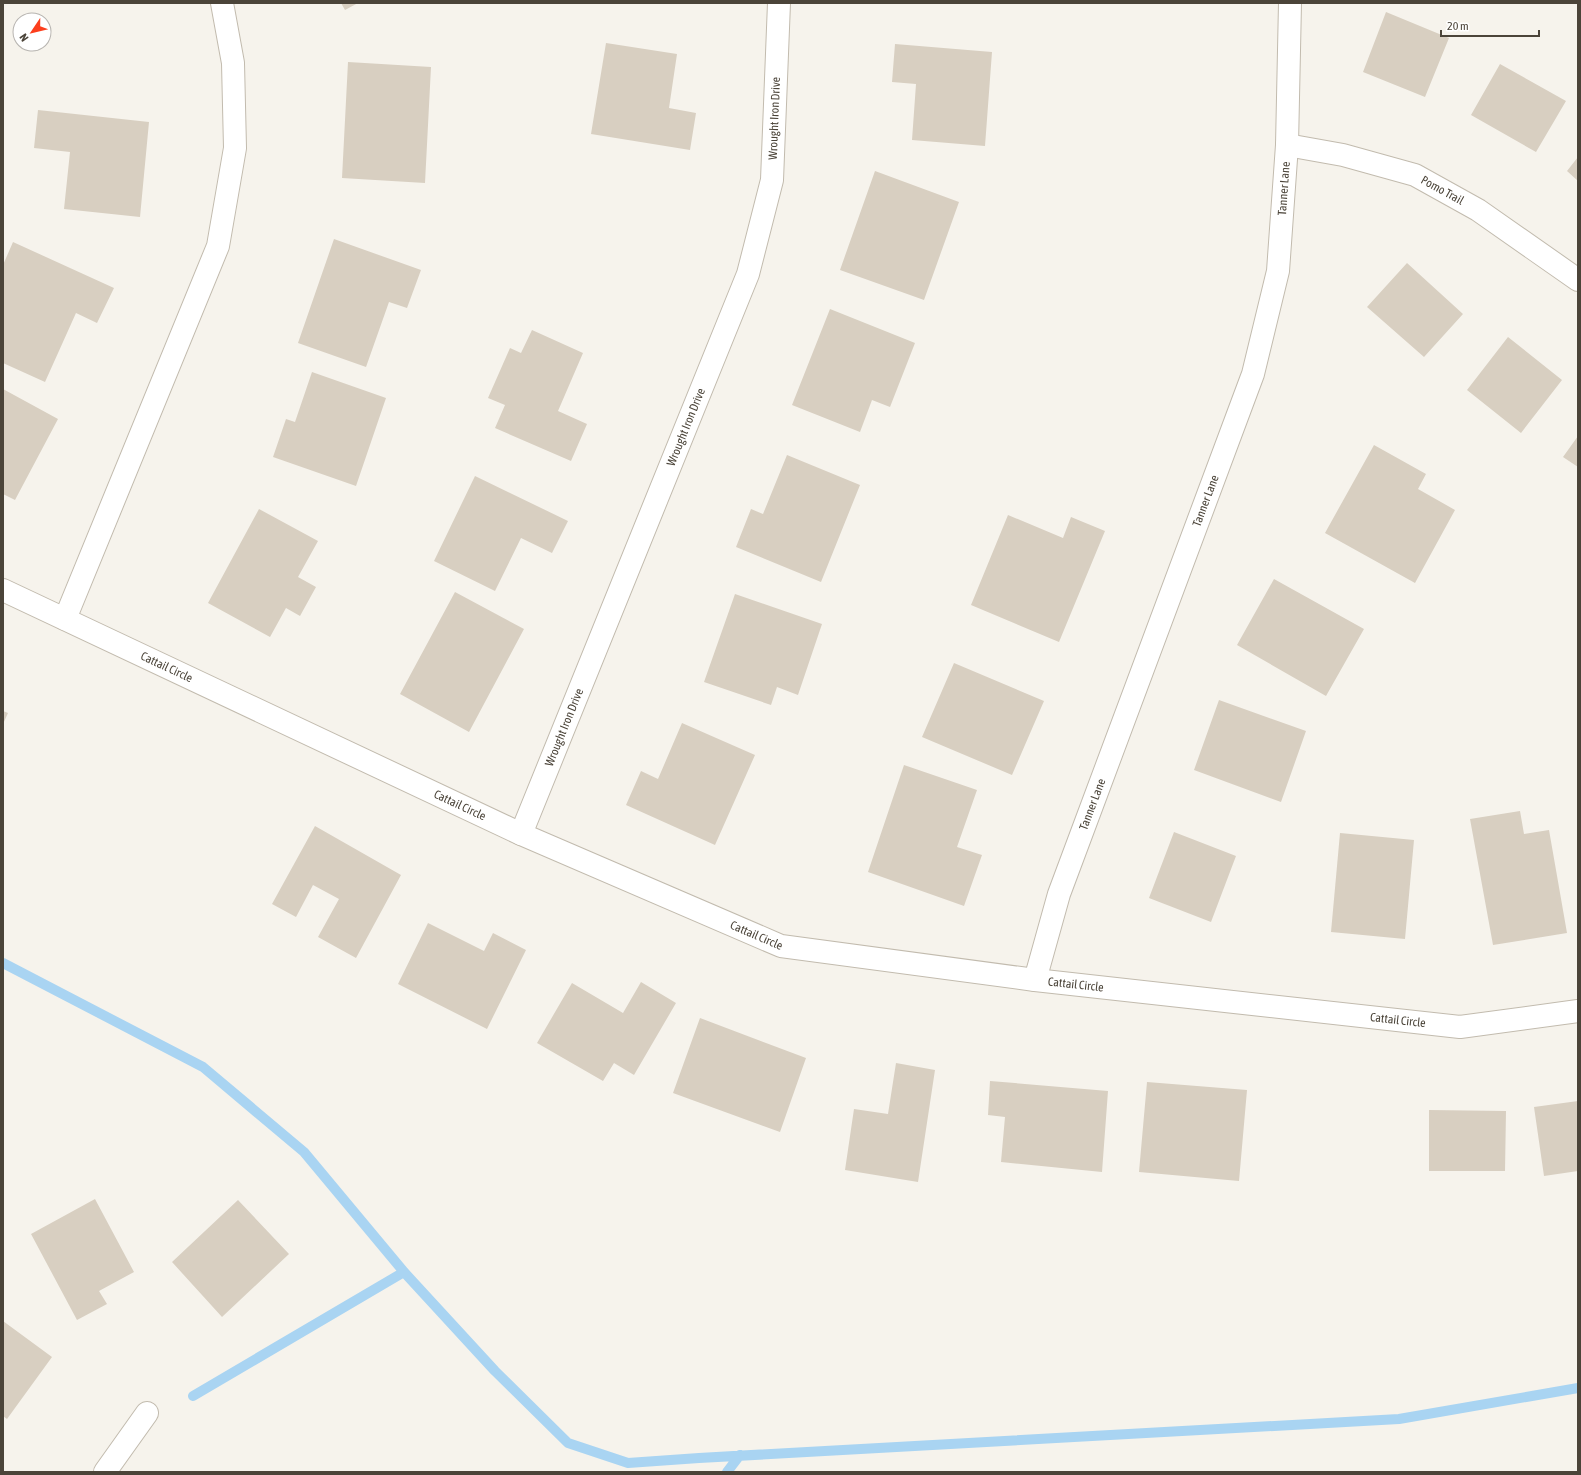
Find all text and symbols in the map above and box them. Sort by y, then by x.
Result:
north arrow [12,12,52,52]
scale bar [1441,12,1539,38]
text: 20 m [1447,19,1469,33]
text: N [17,32,31,44]
street label: Wrought Iron Drive [766,77,783,160]
street label: Tanner Lane [1275,161,1293,216]
street label: Pomo Trail [1419,173,1467,208]
street label: Wrought Iron Drive [664,386,708,468]
street label: Tanner Lane [1190,473,1222,528]
street label: Cattail Circle [139,649,195,685]
street label: Wrought Iron Drive [542,686,586,768]
street label: Tanner Lane [1076,777,1108,832]
street label: Cattail Circle [432,787,488,823]
street label: Cattail Circle [728,918,785,953]
street label: Cattail Circle [1047,974,1104,995]
street label: Cattail Circle [1369,1010,1426,1030]

